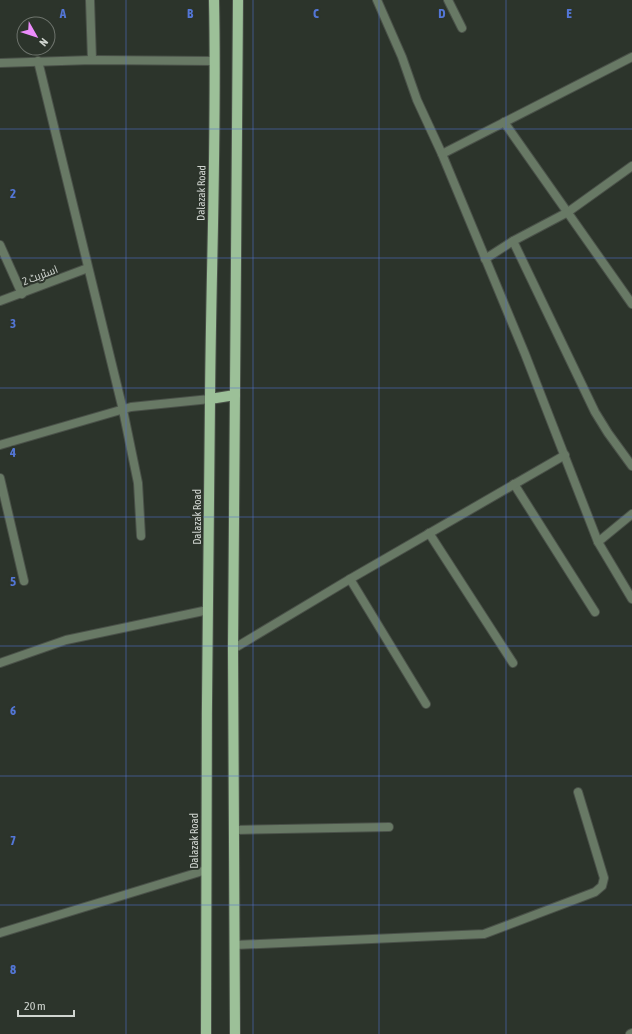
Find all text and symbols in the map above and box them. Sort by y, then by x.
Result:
text: A [59,6,67,21]
text: B [187,6,194,21]
text: C [313,6,319,21]
text: D [438,6,446,21]
text: E [566,6,572,21]
north arrow [16,16,56,56]
text: N [37,36,50,49]
street label: Dalazak Road [195,165,207,221]
text: 2 [10,186,16,201]
street label: اسٹریٹ 2 [20,263,60,288]
text: 3 [10,316,16,331]
text: 4 [9,445,16,460]
street label: Dalazak Road [191,489,203,545]
text: 5 [10,574,16,589]
text: 6 [10,703,16,718]
street label: Dalazak Road [188,813,200,869]
text: 7 [10,833,16,848]
text: 8 [10,962,16,977]
scale bar [18,992,74,1018]
text: 20 m [24,999,46,1013]

